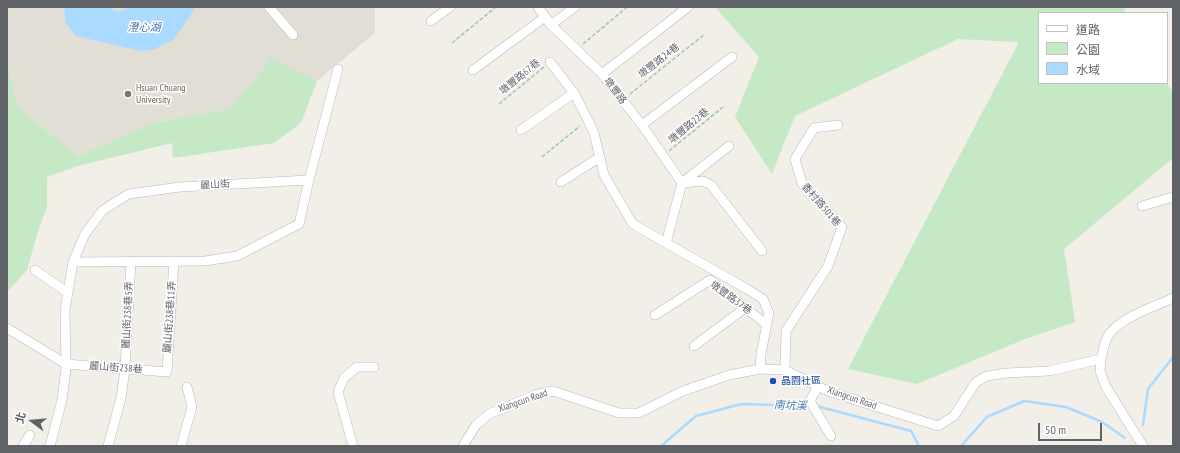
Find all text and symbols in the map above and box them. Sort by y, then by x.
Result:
legend [1038,12,1168,84]
water label: 澄心湖 [128,21,160,35]
text: 道路 [1076,22,1100,37]
street label: 墩豐路24巷 [636,41,682,81]
text: 公園 [1076,42,1100,57]
street label: 墩豐路67巷 [497,57,543,97]
text: 水域 [1076,62,1100,77]
street label: 墩豐路 [601,75,629,107]
place label: Hsuan Chuang University [136,82,186,106]
marker: Hsuan Chuang University [123,89,133,99]
street label: 墩豐路22巷 [666,106,712,146]
street label: 麗山街 [200,178,230,192]
street label: 香村路501巷 [799,181,843,229]
street label: 墩豐路37巷 [708,279,754,317]
street label: 麗山街238巷11弄 [161,280,179,354]
street label: 麗山街238巷5弄 [120,281,136,349]
street label: 麗山街238巷 [89,360,143,376]
place label: 晶園社區 [781,375,821,387]
marker: 晶園社區 [768,376,778,386]
street label: Xiangcun Road [826,384,878,412]
street label: Xiangcun Road [497,387,549,415]
water label: 南坑溪 [773,399,807,413]
north arrow [12,401,52,441]
text: 北 [12,410,29,425]
scale bar [1040,415,1104,441]
text: 50 m [1045,422,1066,437]

